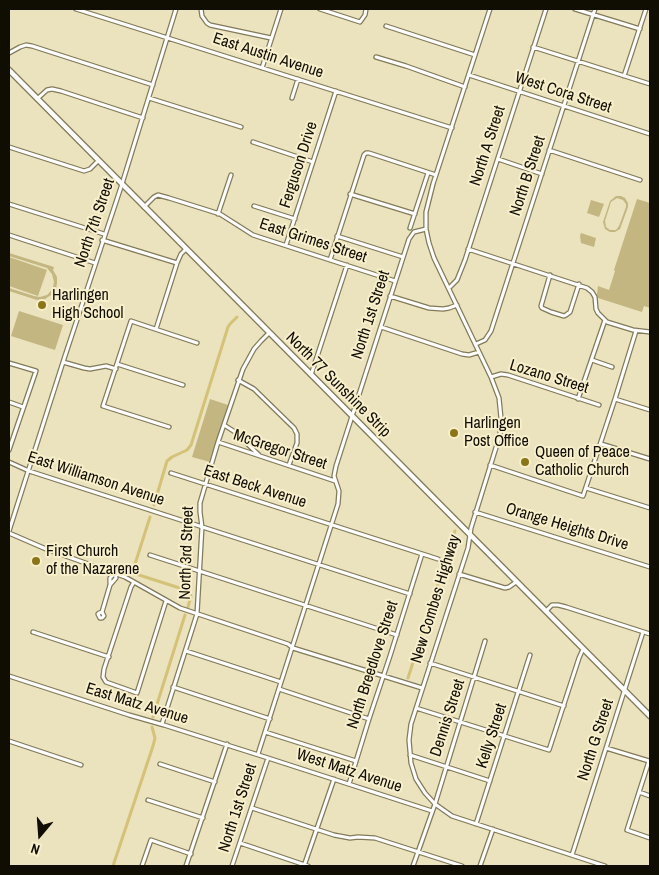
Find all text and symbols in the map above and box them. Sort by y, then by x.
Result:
street label: East Austin Avenue [210,29,326,83]
street label: West Cora Street [512,68,614,118]
street label: North A Street [466,103,510,189]
street label: Ferguson Drive [276,119,322,211]
street label: North B Street [506,133,550,219]
street label: North 7th Street [71,176,119,270]
street label: East Grimes Street [257,215,369,267]
street label: North 1st Street [348,268,394,362]
place label: Harlingen High School [52,286,123,324]
marker: Harlingen High School [36,299,48,311]
street label: North 77 Sunshine Strip [281,328,395,442]
street label: Lozano Street [507,356,591,398]
place label: Harlingen Post Office [464,414,529,452]
street label: McGregor Street [231,426,329,474]
marker: Harlingen Post Office [448,427,460,439]
place label: Queen of Peace Catholic Church [535,443,630,481]
street label: East Williamson Avenue [25,448,167,510]
marker: Queen of Peace Catholic Church [519,456,531,468]
street label: East Beck Avenue [201,461,309,513]
street label: Orange Heights Drive [503,499,631,555]
street label: North 3rd Street [176,506,198,600]
street label: New Combes Highway [407,532,465,666]
place label: First Church of the Nazarene [46,542,139,580]
marker: First Church of the Nazarene [30,555,42,567]
street label: North Breedlove Street [343,599,403,731]
street label: Dennis Street [426,677,470,759]
street label: East Matz Avenue [83,679,191,729]
street label: North G Street [574,697,618,783]
street label: Kelly Street [473,701,511,771]
street label: West Matz Avenue [294,745,404,797]
street label: North 1st Street [215,761,261,855]
north arrow [15,810,65,860]
text: N [29,839,42,859]

